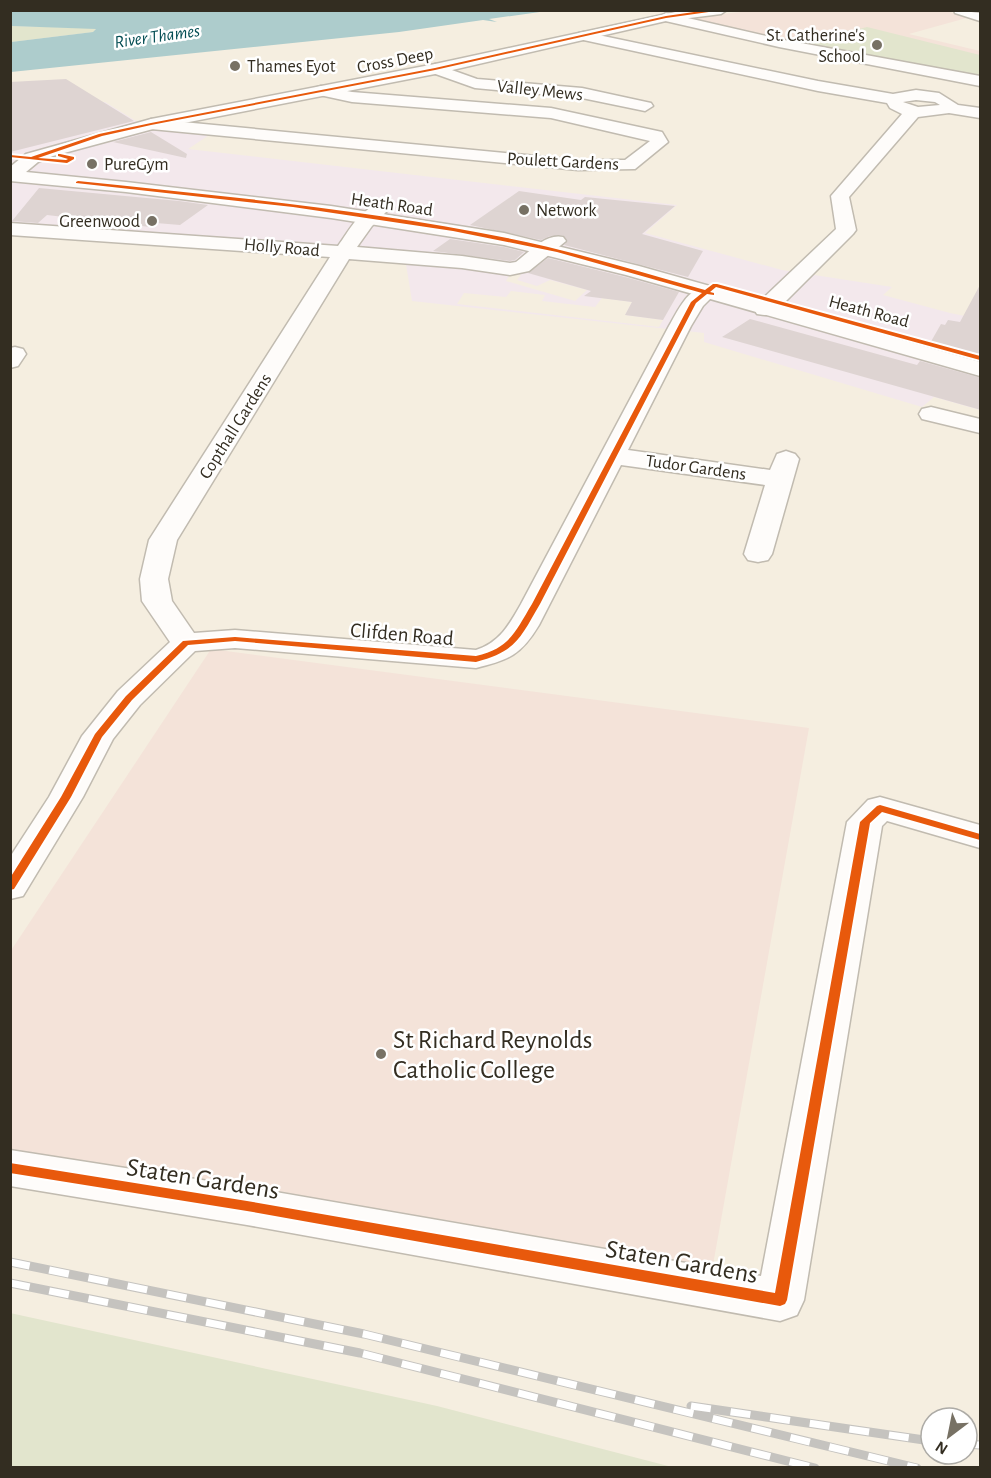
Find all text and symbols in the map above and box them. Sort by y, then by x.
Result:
water label: River Thames [113,22,201,52]
place label: St. Catherine's School [766,27,865,66]
marker: St. Catherine's School [870,38,884,52]
street label: Cross Deep [356,45,435,77]
place label: Thames Eyot [247,58,336,76]
marker: Thames Eyot [228,59,242,73]
street label: Valley Mews [496,78,584,104]
street label: Poulett Gardens [507,150,619,174]
place label: PureGym [104,156,169,174]
marker: PureGym [85,157,99,171]
street label: Heath Road [350,190,434,220]
place label: Network [536,202,597,220]
marker: Network [517,203,531,217]
place label: Greenwood [59,213,140,231]
marker: Greenwood [145,214,159,228]
street label: Holly Road [243,236,321,260]
street label: Heath Road [827,293,911,331]
street label: Copthall Gardens [196,371,275,482]
street label: Tudor Gardens [644,452,747,484]
street label: Clifden Road [349,620,455,649]
place label: St Richard Reynolds Catholic College [393,1027,592,1083]
marker: St Richard Reynolds Catholic College [374,1047,388,1061]
street label: Staten Gardens [125,1154,281,1204]
street label: Staten Gardens [604,1236,760,1288]
north arrow [919,1406,979,1466]
text: N [933,1438,951,1458]

